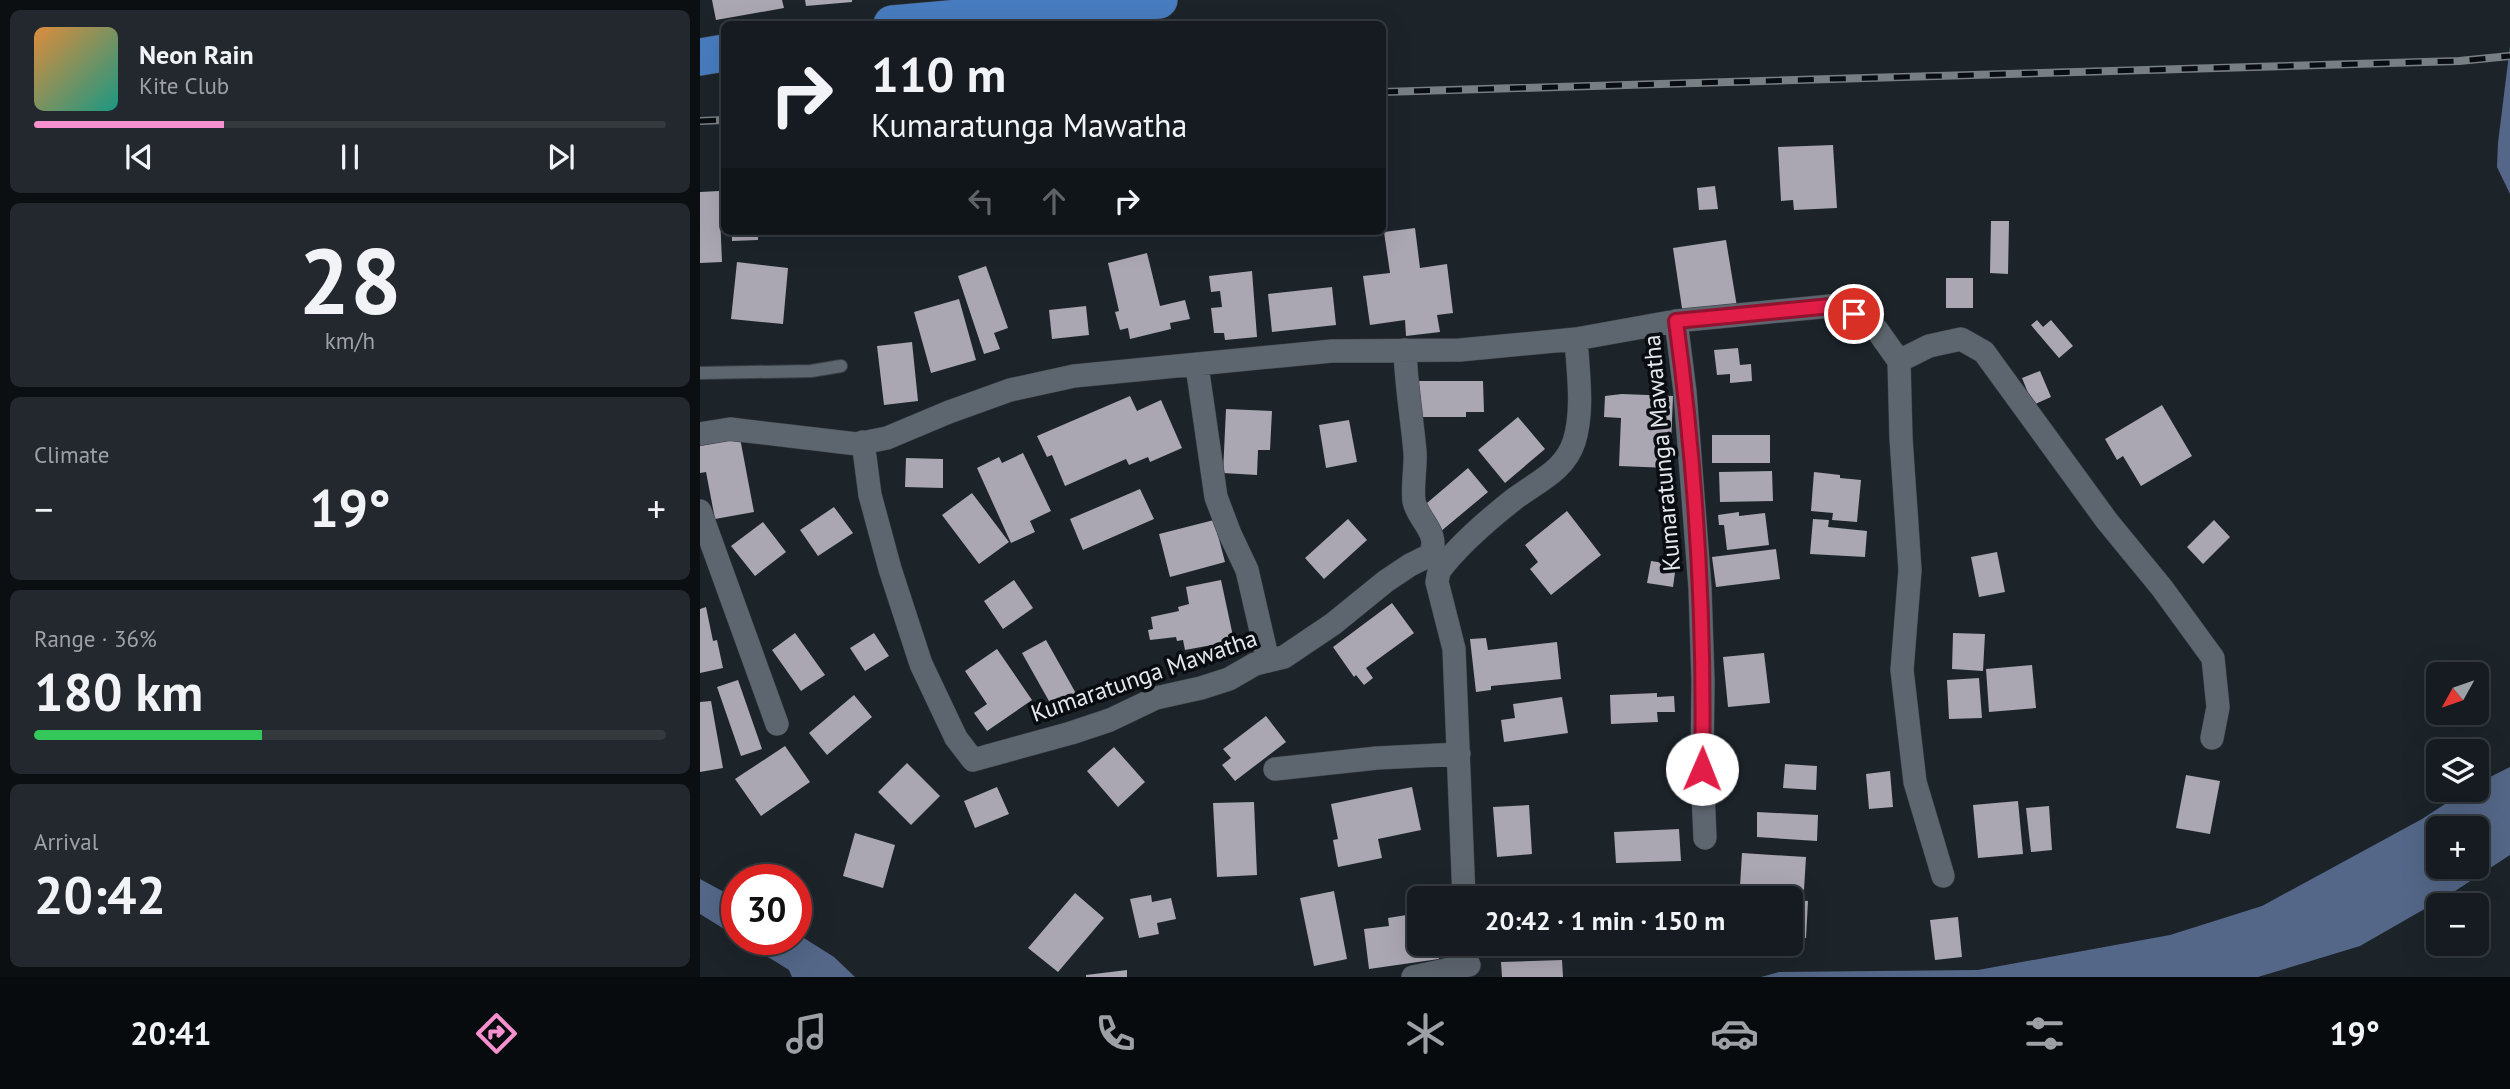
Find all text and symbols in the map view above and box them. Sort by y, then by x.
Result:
text: Neon Rain [139,38,254,71]
text: 110 m [871,42,1006,106]
icon: right [756,49,847,140]
text: Kite Club [139,71,229,100]
text: Kumaratunga Mawatha [871,104,1187,146]
icon: previous [120,138,158,176]
icon: pause [331,138,369,176]
icon: next [542,138,580,176]
icon: left [962,182,1000,220]
icon: ahead [1035,182,1073,220]
icon: right [1108,182,1146,220]
text: 28 [298,221,402,339]
pin [1824,284,1884,344]
icon: arrive [1835,295,1873,333]
text: km/h [325,326,375,355]
street label: Kumaratunga Mawatha [1636,333,1687,573]
text: Climate [34,440,109,469]
text: 19° [309,474,391,541]
text: − [34,484,53,533]
text: + [647,484,666,533]
street label: Kumaratunga Mawatha [1027,622,1261,729]
text: Range · 36% [34,624,157,653]
text: 180 km [34,658,203,725]
north arrow [2426,662,2488,724]
map controls [2426,662,2489,956]
position arrow [1665,732,1739,806]
button: layers [2426,739,2489,802]
button: + [2426,816,2489,879]
text: Arrival [34,827,98,856]
text: 20:42 [34,861,166,928]
speed limit sign: 30 [721,864,812,955]
button: − [2426,893,2489,956]
text: 20:42 · 1 min · 150 m [1485,904,1725,937]
icon: directions [472,1009,521,1058]
icon: music [782,1009,831,1058]
icon: phone [1091,1009,1140,1058]
icon: climate [1401,1009,1450,1058]
icon: car [1710,1009,1759,1058]
icon: filters [2020,1009,2069,1058]
text: 20:41 [130,1012,211,1054]
text: 19° [2329,1012,2380,1054]

